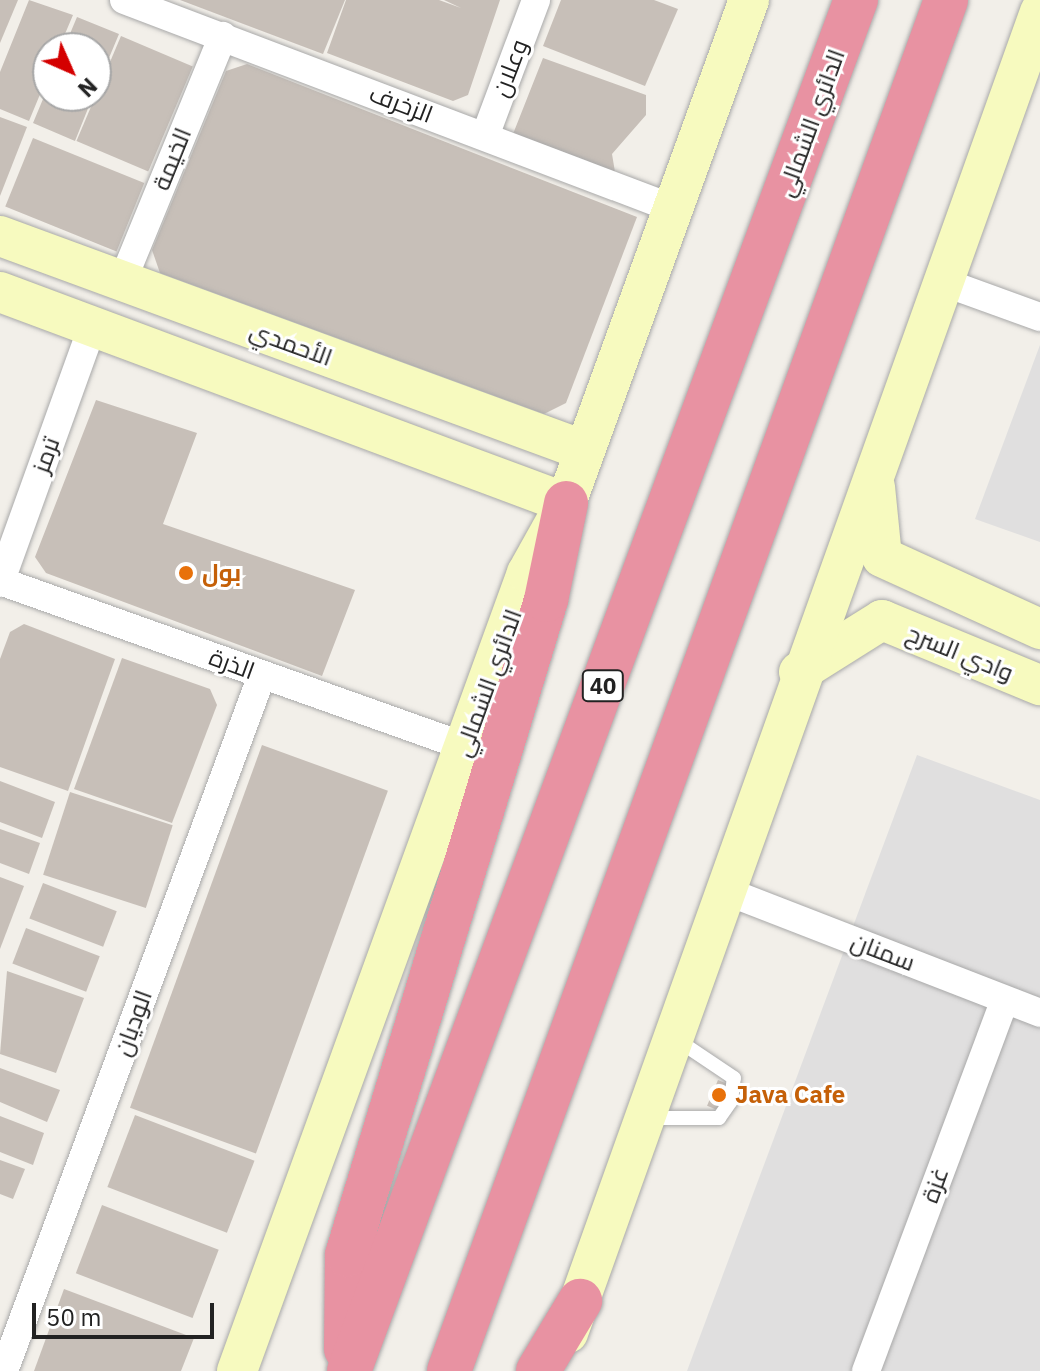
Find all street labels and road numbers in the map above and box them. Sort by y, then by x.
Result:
street label: وعلان [486,35,534,101]
street label: الدائري الشمالي [771,45,851,201]
street label: الزخرف [365,79,437,129]
street label: الخيمة [147,124,197,194]
street label: الأحمدي [246,316,336,372]
street label: ترمز [26,433,66,477]
street label: الدائري الشمالي [448,605,528,761]
street label: وادي السرح [902,619,1018,687]
street label: الذرة [205,643,259,685]
road number: 40 [581,668,625,704]
street label: سمنان [847,927,919,977]
street label: الوديان [108,986,158,1060]
street label: غزة [915,1163,955,1207]

